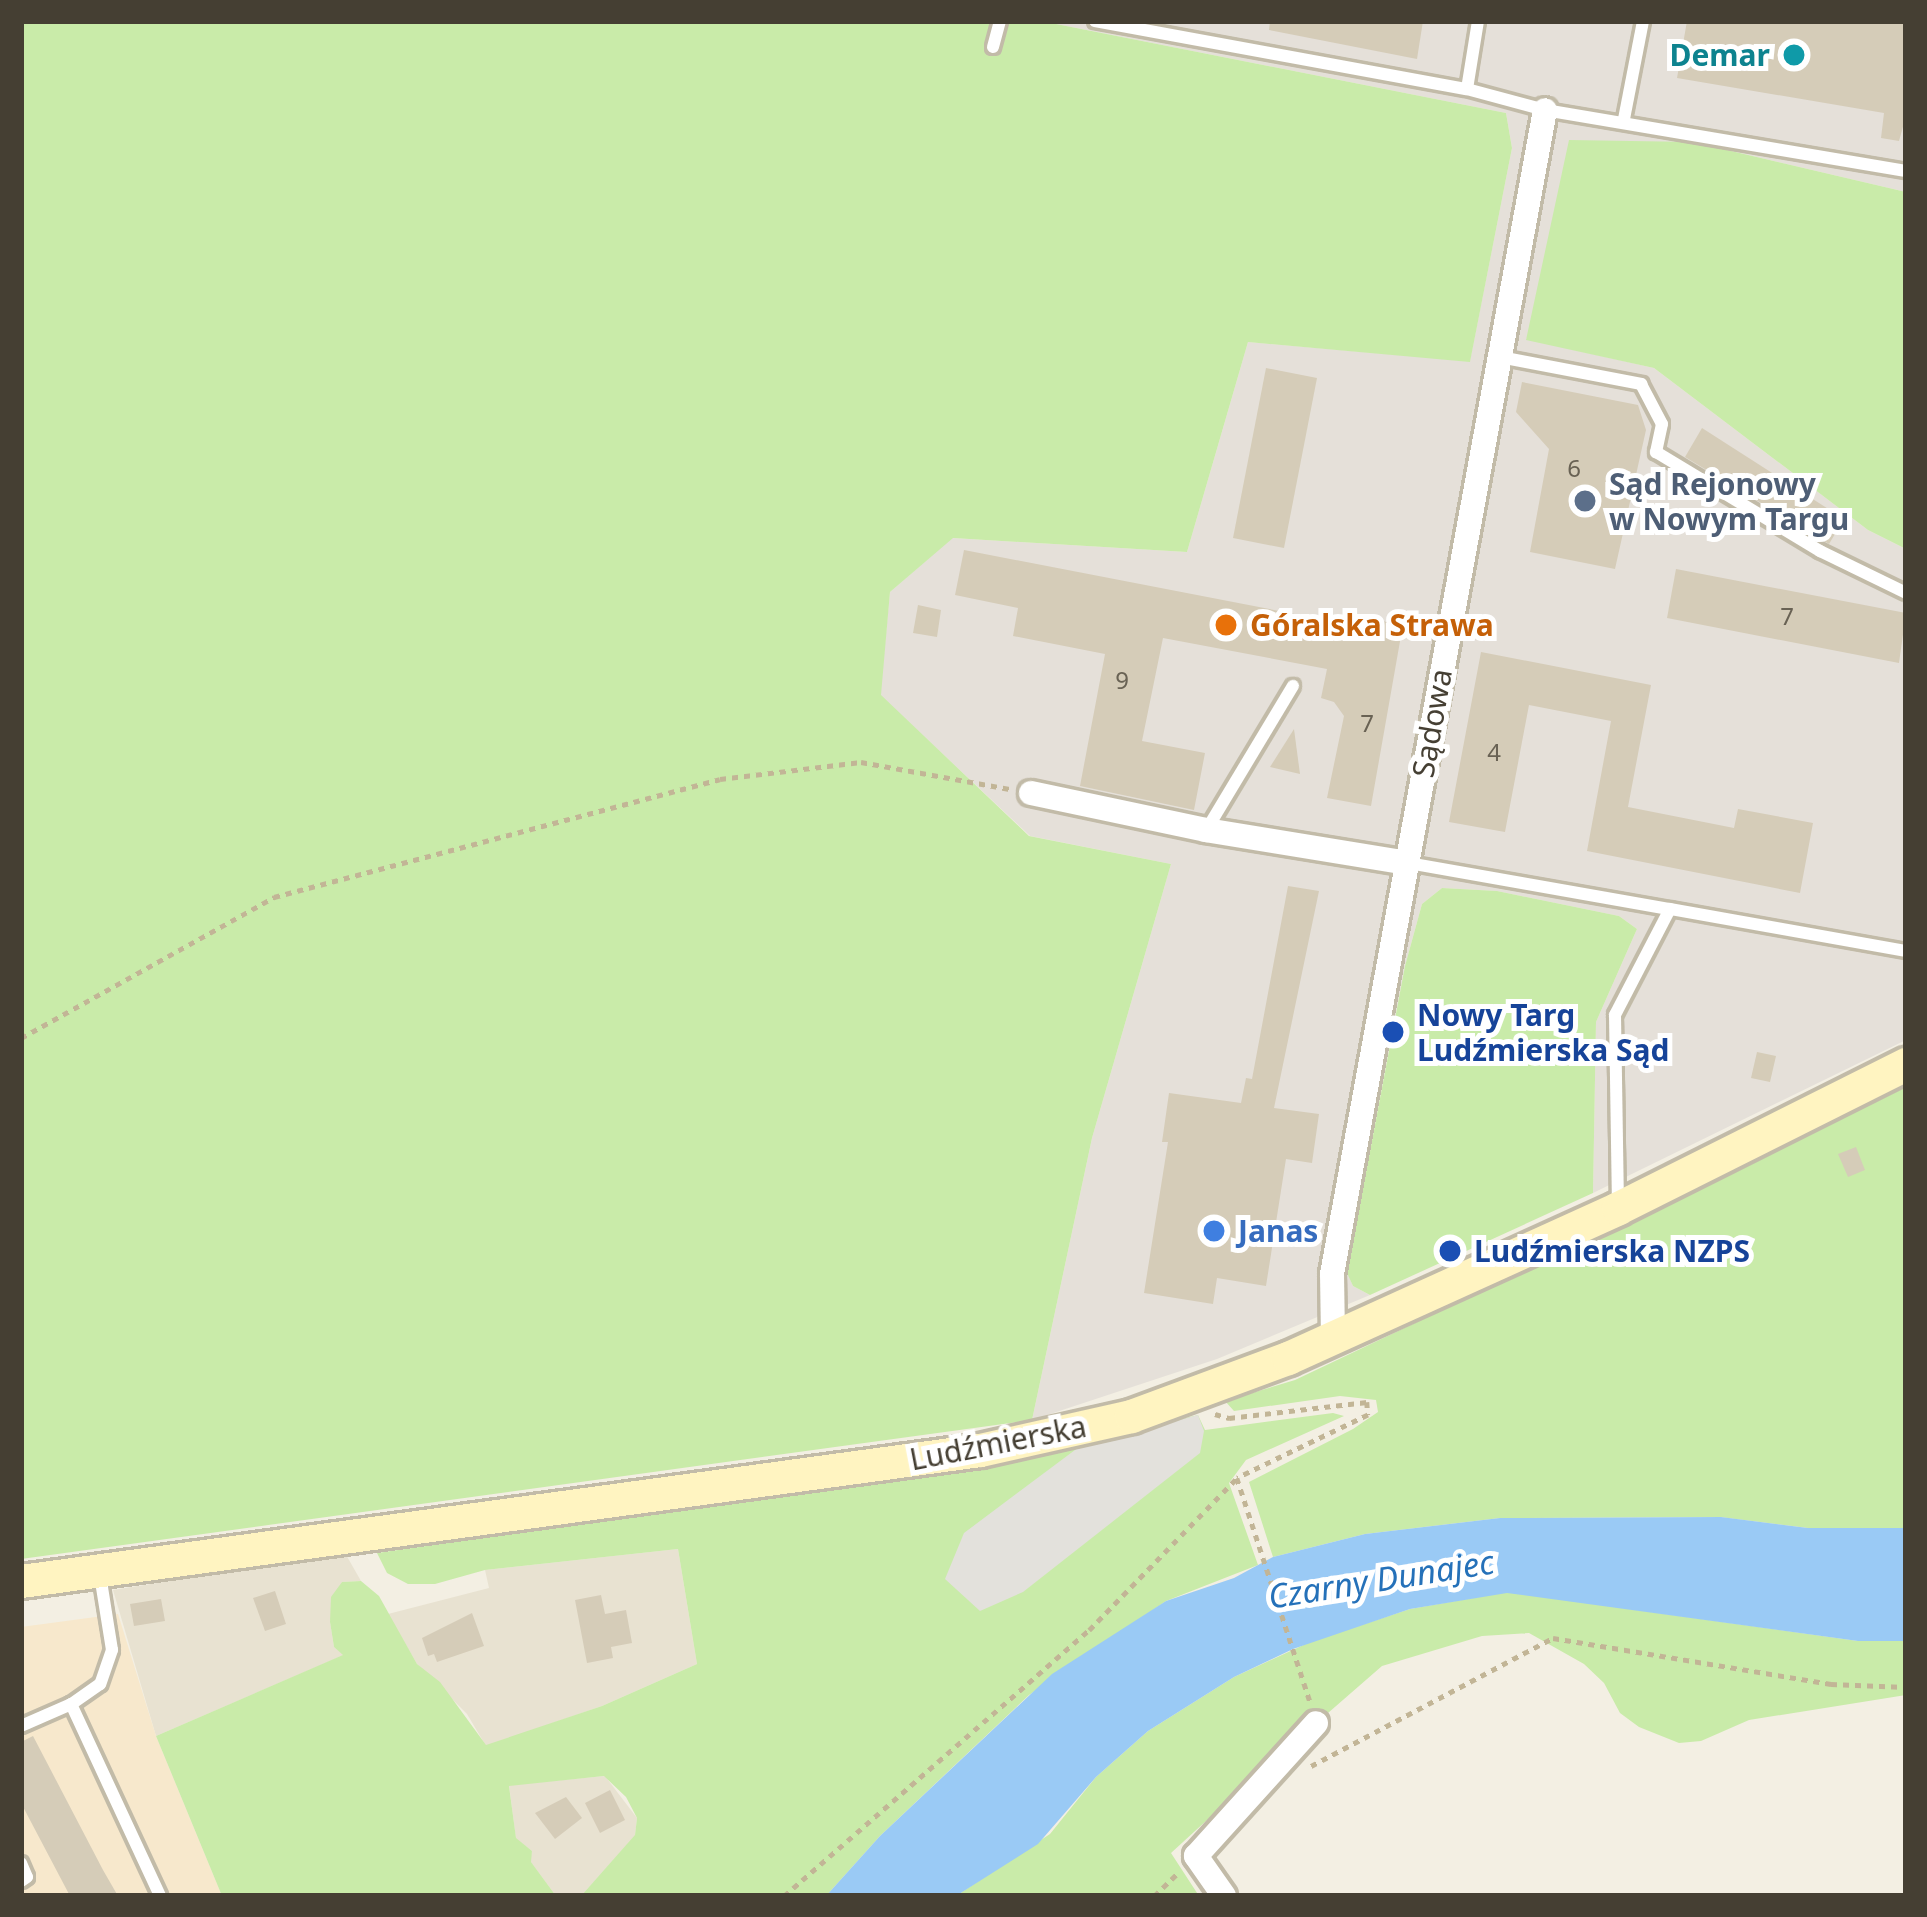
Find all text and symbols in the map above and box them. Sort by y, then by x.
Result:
place label: Demar [1670,37,1770,73]
marker: Demar [1781,42,1807,68]
house number: 6 [1567,454,1581,482]
place label: Sąd Rejonowy w Nowym Targu [1609,466,1849,536]
marker: Sąd Rejonowy w Nowym Targu [1572,488,1598,514]
house number: 7 [1780,602,1794,630]
place label: Góralska Strawa [1250,607,1494,643]
marker: Góralska Strawa [1213,612,1239,638]
house number: 9 [1115,666,1129,694]
street label: Sądowa [1405,666,1459,780]
house number: 7 [1360,709,1374,737]
house number: 4 [1487,738,1501,766]
place label: Nowy Targ Ludźmierska Sąd [1417,997,1669,1068]
marker: Nowy Targ Ludźmierska Sąd [1380,1019,1406,1045]
place label: Janas [1238,1213,1318,1249]
marker: Janas [1201,1218,1227,1244]
place label: Ludźmierska NZPS [1474,1233,1750,1269]
marker: Ludźmierska NZPS [1437,1238,1463,1264]
street label: Ludźmierska [907,1408,1089,1478]
water label: Czarny Dunajec [1265,1542,1497,1616]

